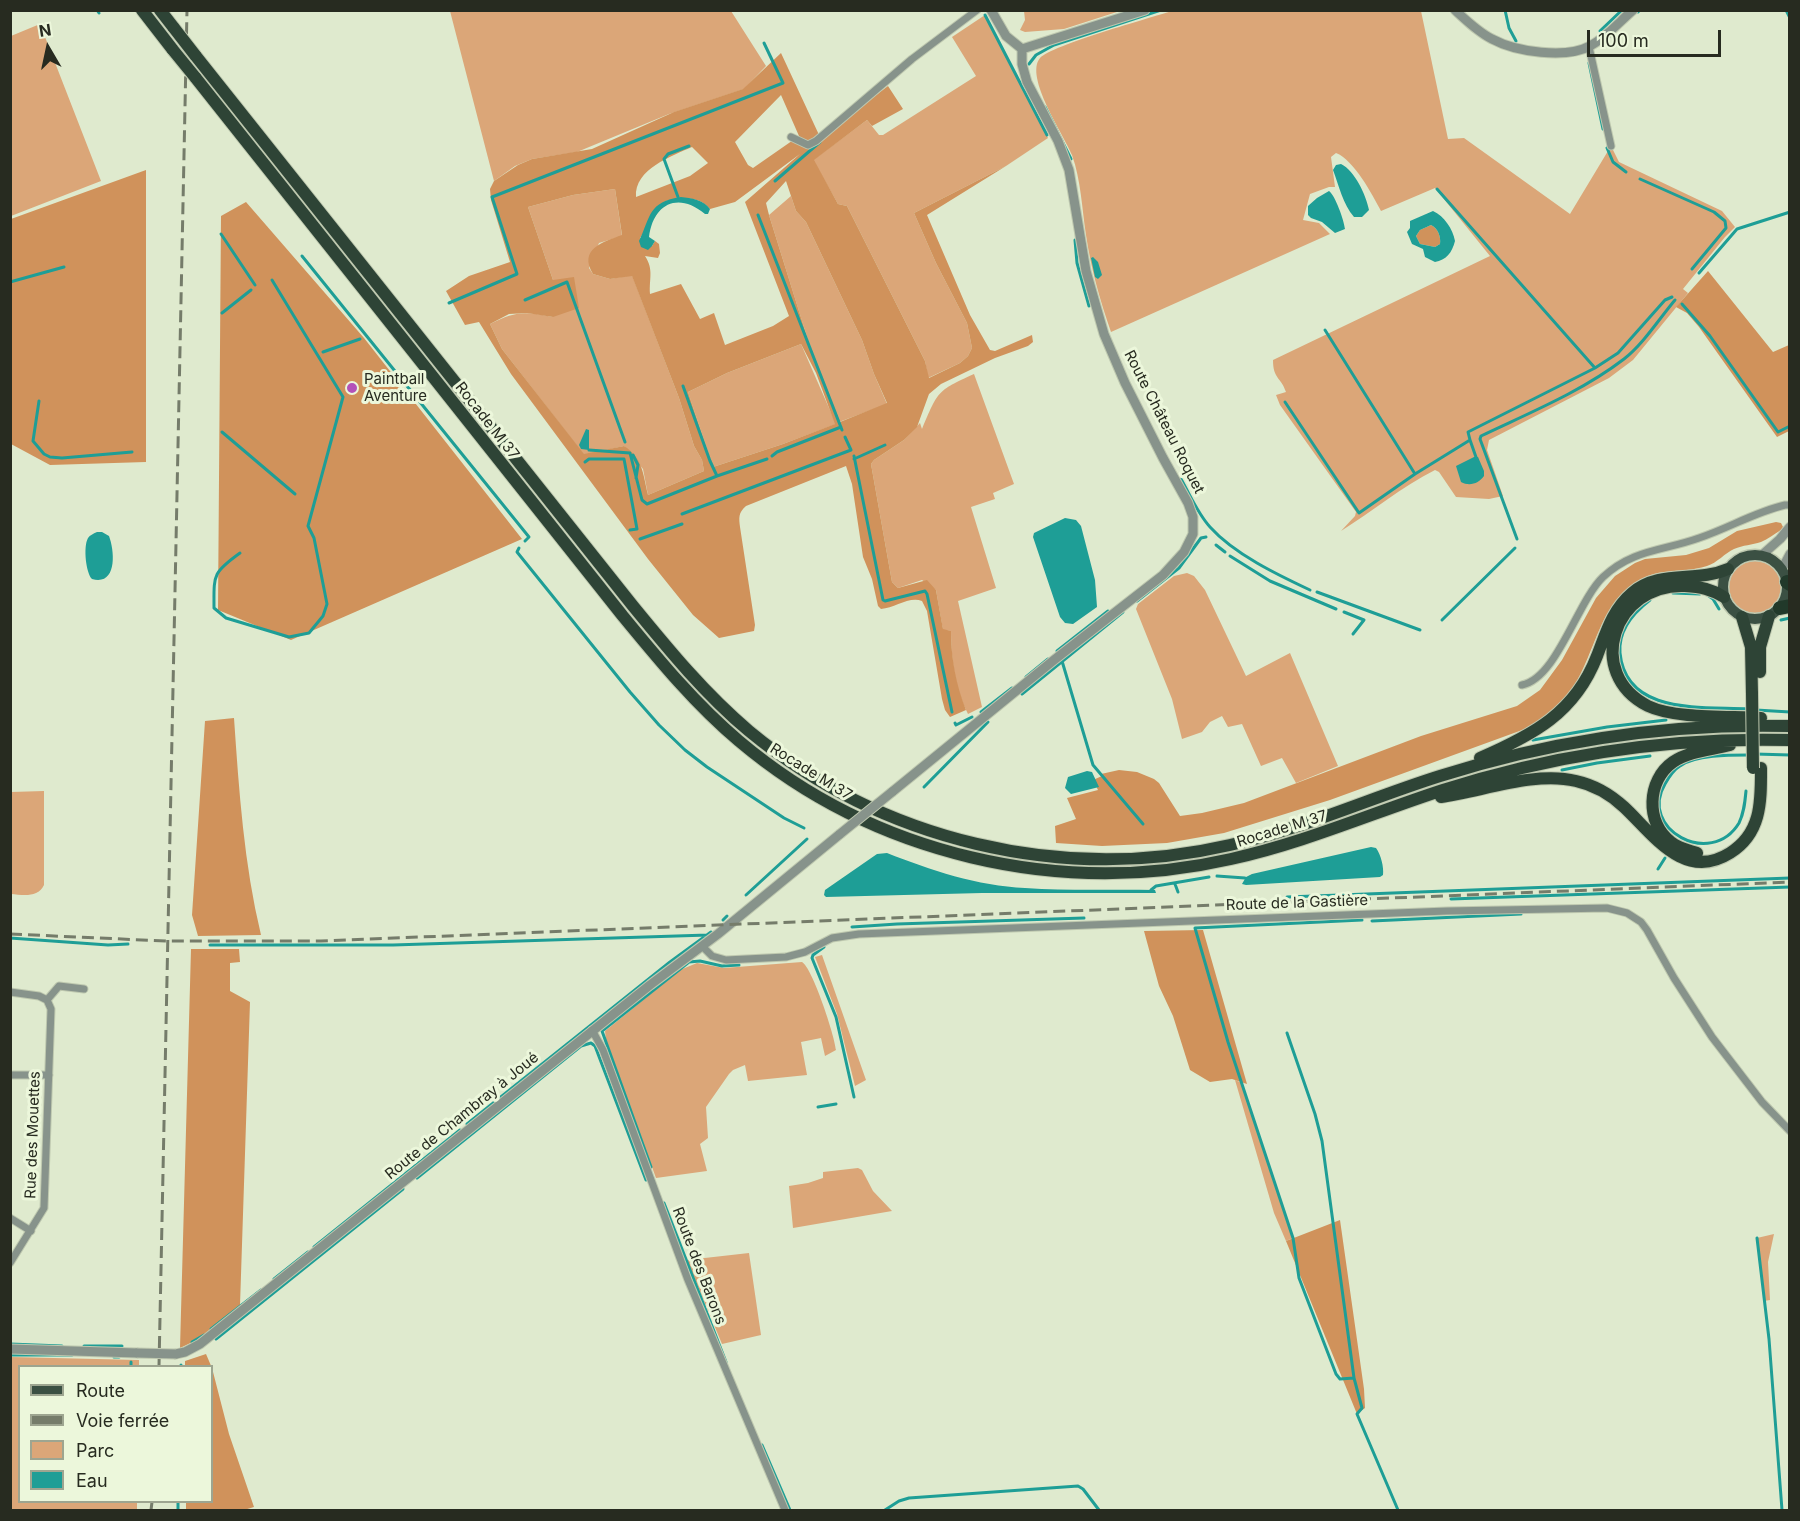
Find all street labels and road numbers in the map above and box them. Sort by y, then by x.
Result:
street label: Route Château Roquet [1120,347,1208,497]
street label: Rocade M 37 [451,379,523,463]
street label: Rocade M 37 [767,740,855,804]
street label: Rocade M 37 [1235,807,1329,851]
street label: Route de la Gastière [1226,892,1368,914]
street label: Route de Chambray à Joué [382,1049,542,1183]
street label: Rue des Mouettes [22,1071,44,1199]
street label: Route des Barons [668,1205,730,1327]

